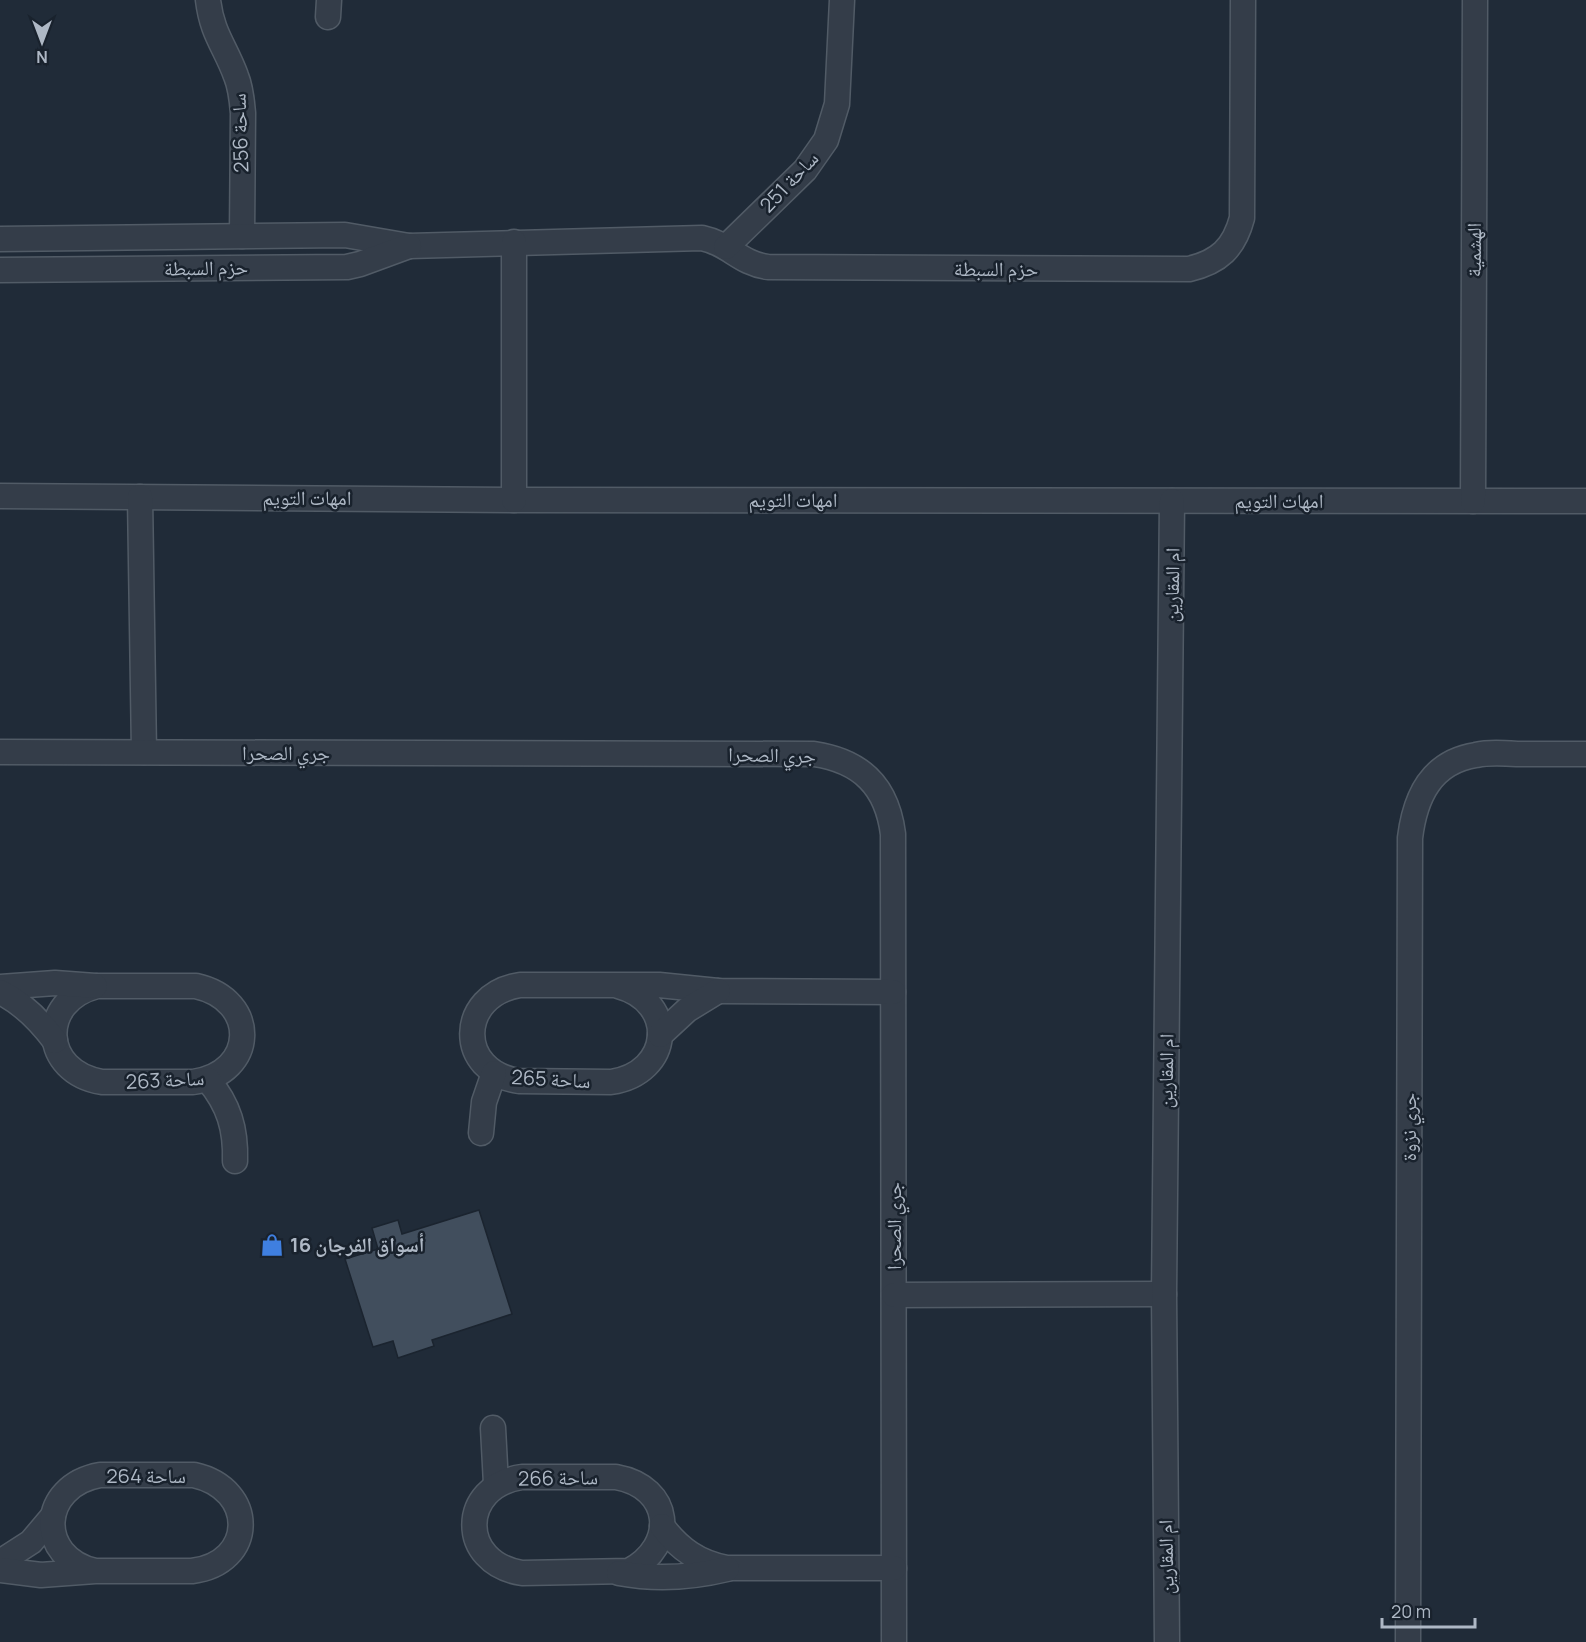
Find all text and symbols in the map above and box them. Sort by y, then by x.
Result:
north arrow [12,12,72,72]
text: N [36,46,48,68]
street label: ساحة 256 [225,93,254,173]
street label: ساحة 251 [753,145,824,218]
street label: الهشمية [1460,223,1487,277]
street label: حزم السبطة [164,253,249,283]
street label: حزم السبطة [954,255,1038,283]
street label: امهات التويم [263,484,351,512]
street label: امهات التويم [749,486,837,514]
street label: امهات التويم [1235,487,1323,515]
street label: ام المقارين [1157,547,1187,623]
street label: جري الصحرا [242,739,330,769]
street label: جري الصحرا [728,740,816,772]
street label: ام المقارين [1151,1033,1181,1109]
street label: ساحة 265 [511,1063,591,1094]
street label: ساحة 263 [125,1064,205,1095]
street label: جري نزوة [1395,1093,1425,1161]
street label: جري الصحرا [880,1182,910,1270]
place label: أسواق الفرجان 16 [290,1231,424,1258]
shop icon: أسواق الفرجان 16 [259,1232,285,1258]
street label: ساحة 264 [106,1462,186,1489]
street label: ساحة 266 [518,1463,598,1492]
street label: ام المقارين [1151,1519,1181,1595]
scale bar [1382,1591,1475,1629]
text: 20 m [1391,1599,1431,1623]

